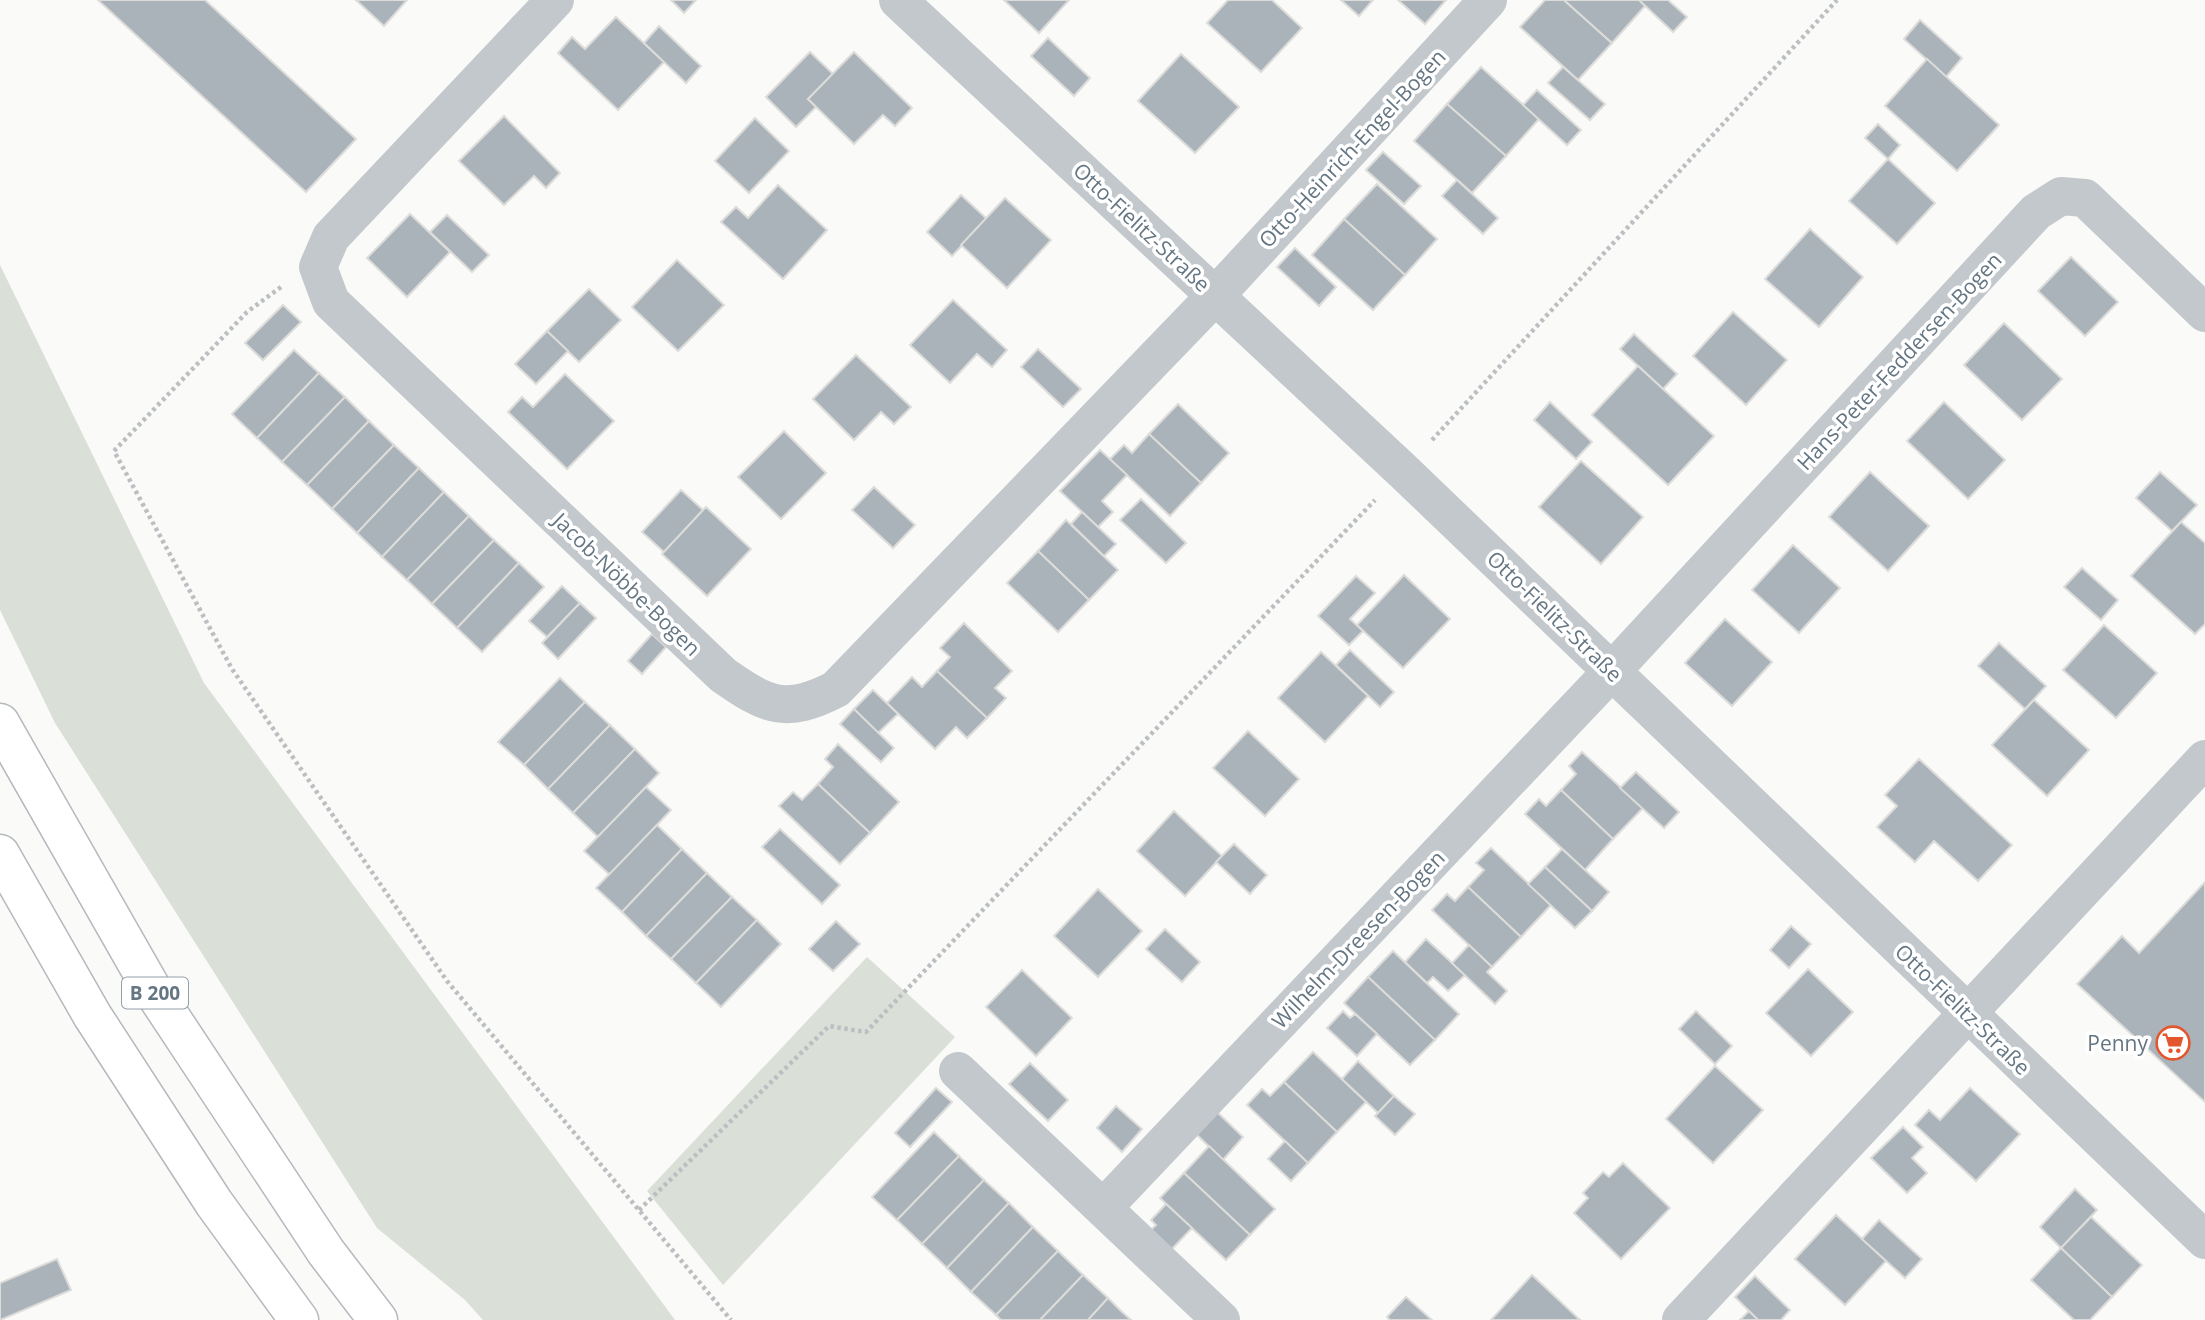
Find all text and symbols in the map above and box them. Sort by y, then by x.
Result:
street label: Otto-Heinrich-Engel-Bogen [1252,43,1452,253]
street label: Otto-Fielitz-Straße [1068,156,1216,298]
street label: Hans-Peter-Feddersen-Bogen [1790,246,2008,476]
street label: Jacob-Nöbbe-Bogen [546,505,707,662]
street label: Otto-Fielitz-Straße [1481,544,1629,688]
street label: Wilhelm-Dreesen-Bogen [1266,844,1450,1034]
street label: Otto-Fielitz-Straße [1889,937,2037,1081]
road number: B 200 [122,978,188,1009]
supermarket icon: Penny [2154,1024,2192,1062]
place label: Penny [2087,1029,2148,1057]

